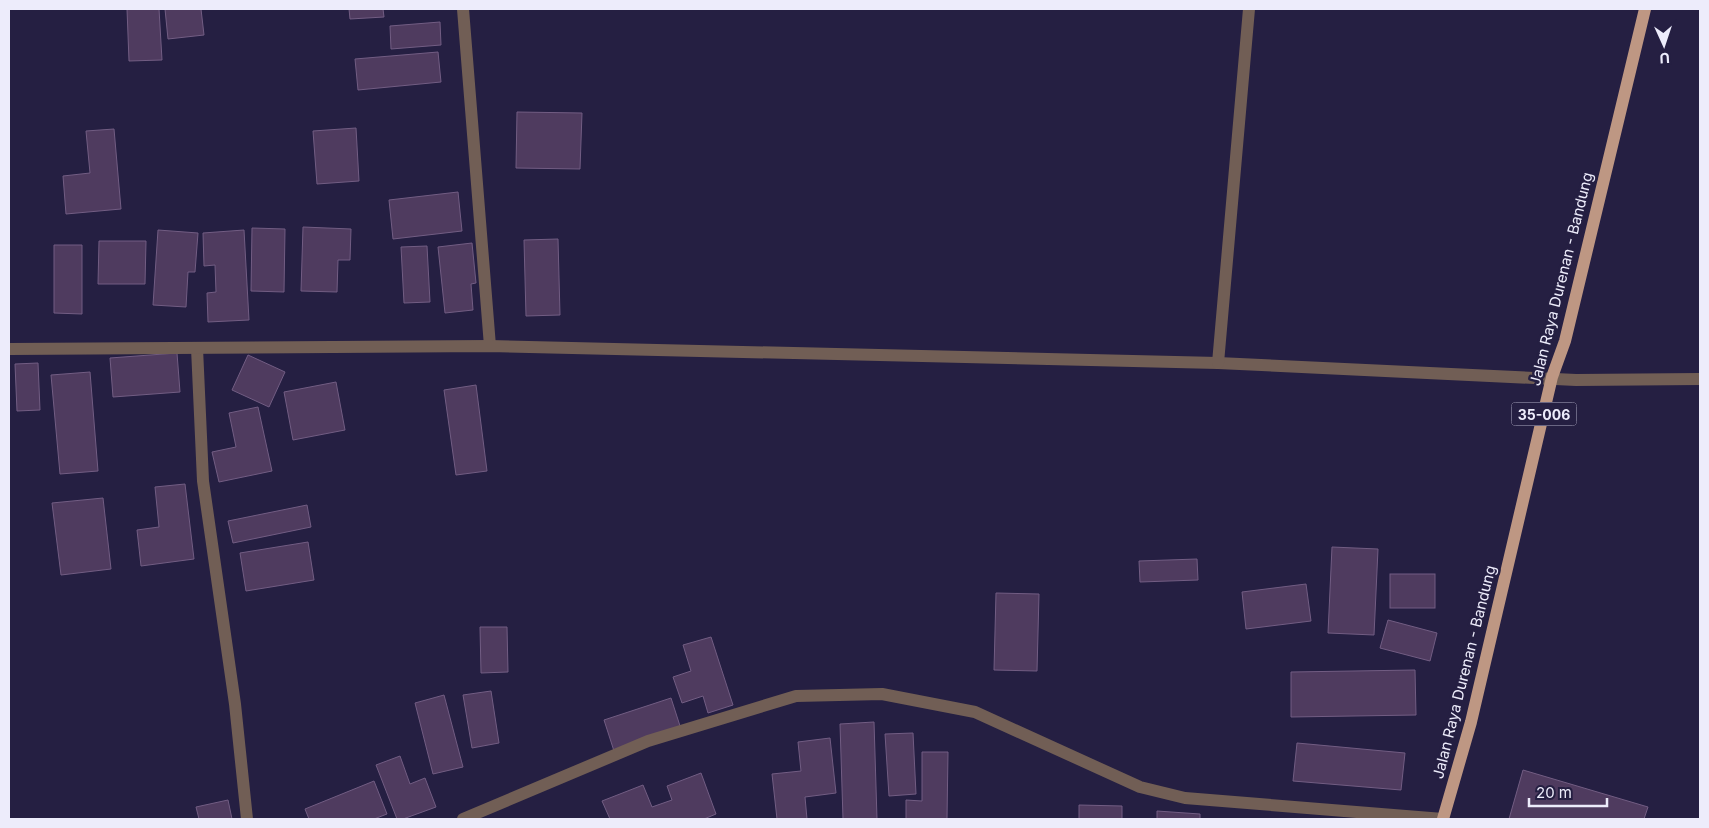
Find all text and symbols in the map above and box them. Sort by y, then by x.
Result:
north arrow [1639,20,1689,70]
text: U [1659,50,1670,67]
street label: Jalan Raya Durenan - Bandung [1525,170,1597,388]
road number: 35-006 [1512,402,1576,426]
street label: Jalan Raya Durenan - Bandung [1428,563,1500,781]
scale bar [1529,776,1606,808]
text: 20 m [1536,783,1572,802]

